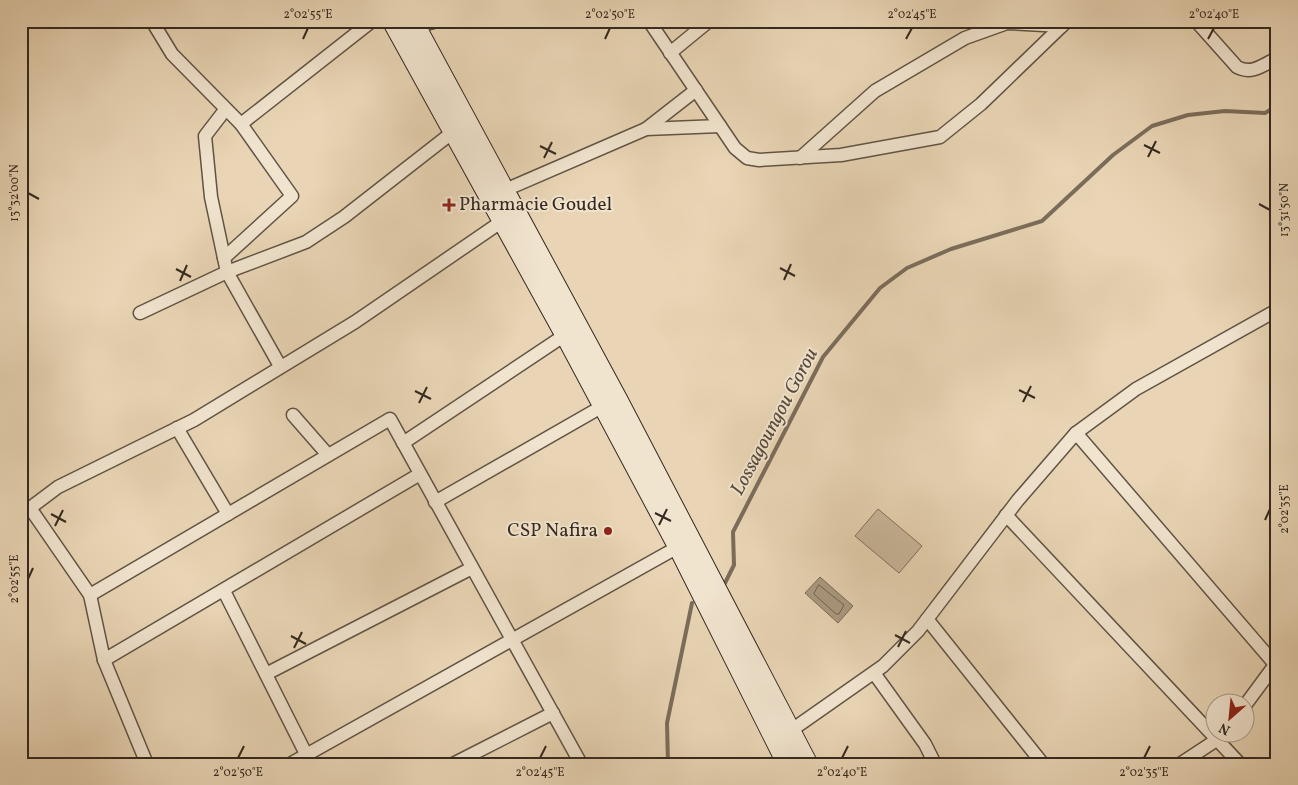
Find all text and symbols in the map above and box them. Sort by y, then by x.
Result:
text: 2°02'55"E [283,7,333,23]
text: 2°02'50"E [585,7,635,23]
text: 2°02'45"E [887,7,937,23]
text: 2°02'40"E [1189,7,1239,23]
text: 13°32'00"N [7,164,23,222]
text: 13°31'50"N [1277,183,1293,237]
place label: Pharmacie Goudel [459,192,613,218]
marker: Pharmacie Goudel [443,199,455,211]
water label: Lossagoungou Gorou [724,343,826,501]
text: 2°02'35"E [1277,484,1293,534]
place label: CSP Nafira [507,518,598,544]
marker: CSP Nafira [602,525,614,537]
text: 2°02'55"E [7,554,23,604]
north arrow [1206,692,1256,742]
text: N [1216,717,1234,739]
text: 2°02'50"E [213,765,263,781]
text: 2°02'45"E [515,765,565,781]
text: 2°02'40"E [817,765,867,781]
text: 2°02'35"E [1119,765,1169,781]

